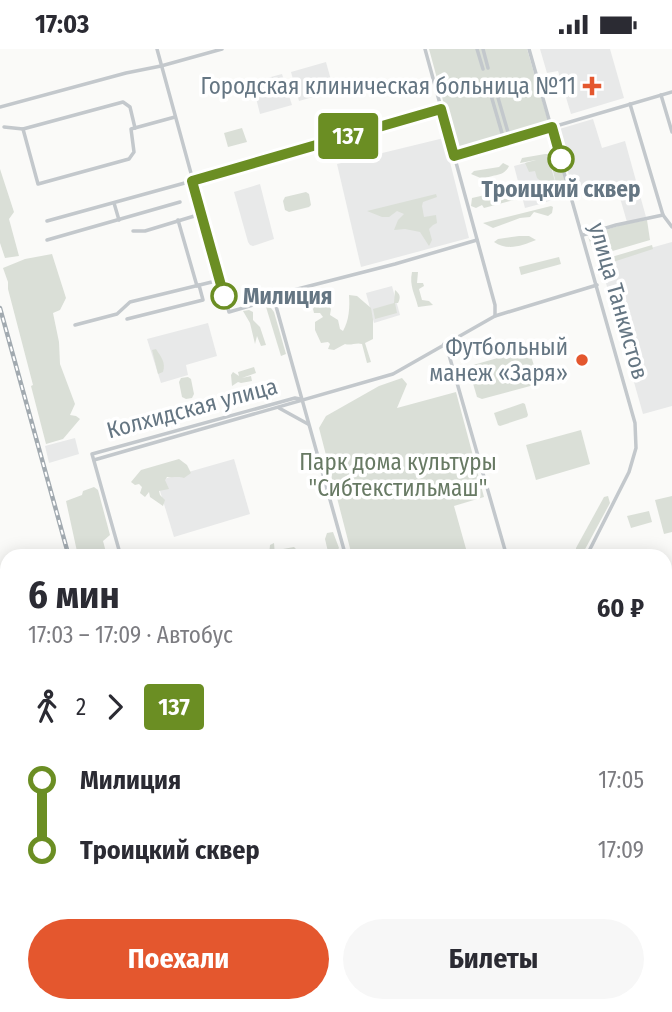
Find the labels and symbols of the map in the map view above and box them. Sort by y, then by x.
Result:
place label: Городская клиническая больница №11 [200,72,576,100]
marker: Городская клиническая больница №11 [582,76,602,96]
line badge: 137 [308,113,388,159]
marker: Троицкий сквер [548,146,574,172]
place label: Троицкий сквер [482,175,640,203]
street label: улица Танкистов [583,220,655,382]
place label: Милиция [243,282,332,310]
marker: Милиция [211,283,237,309]
place label: Футбольный манеж «Заря» [429,333,568,387]
marker: Футбольный манеж «Заря» [574,352,590,368]
street label: Колхидская улица [104,372,280,444]
park label: Парк дома культуры "Сибтекстильмаш" [299,448,497,502]

